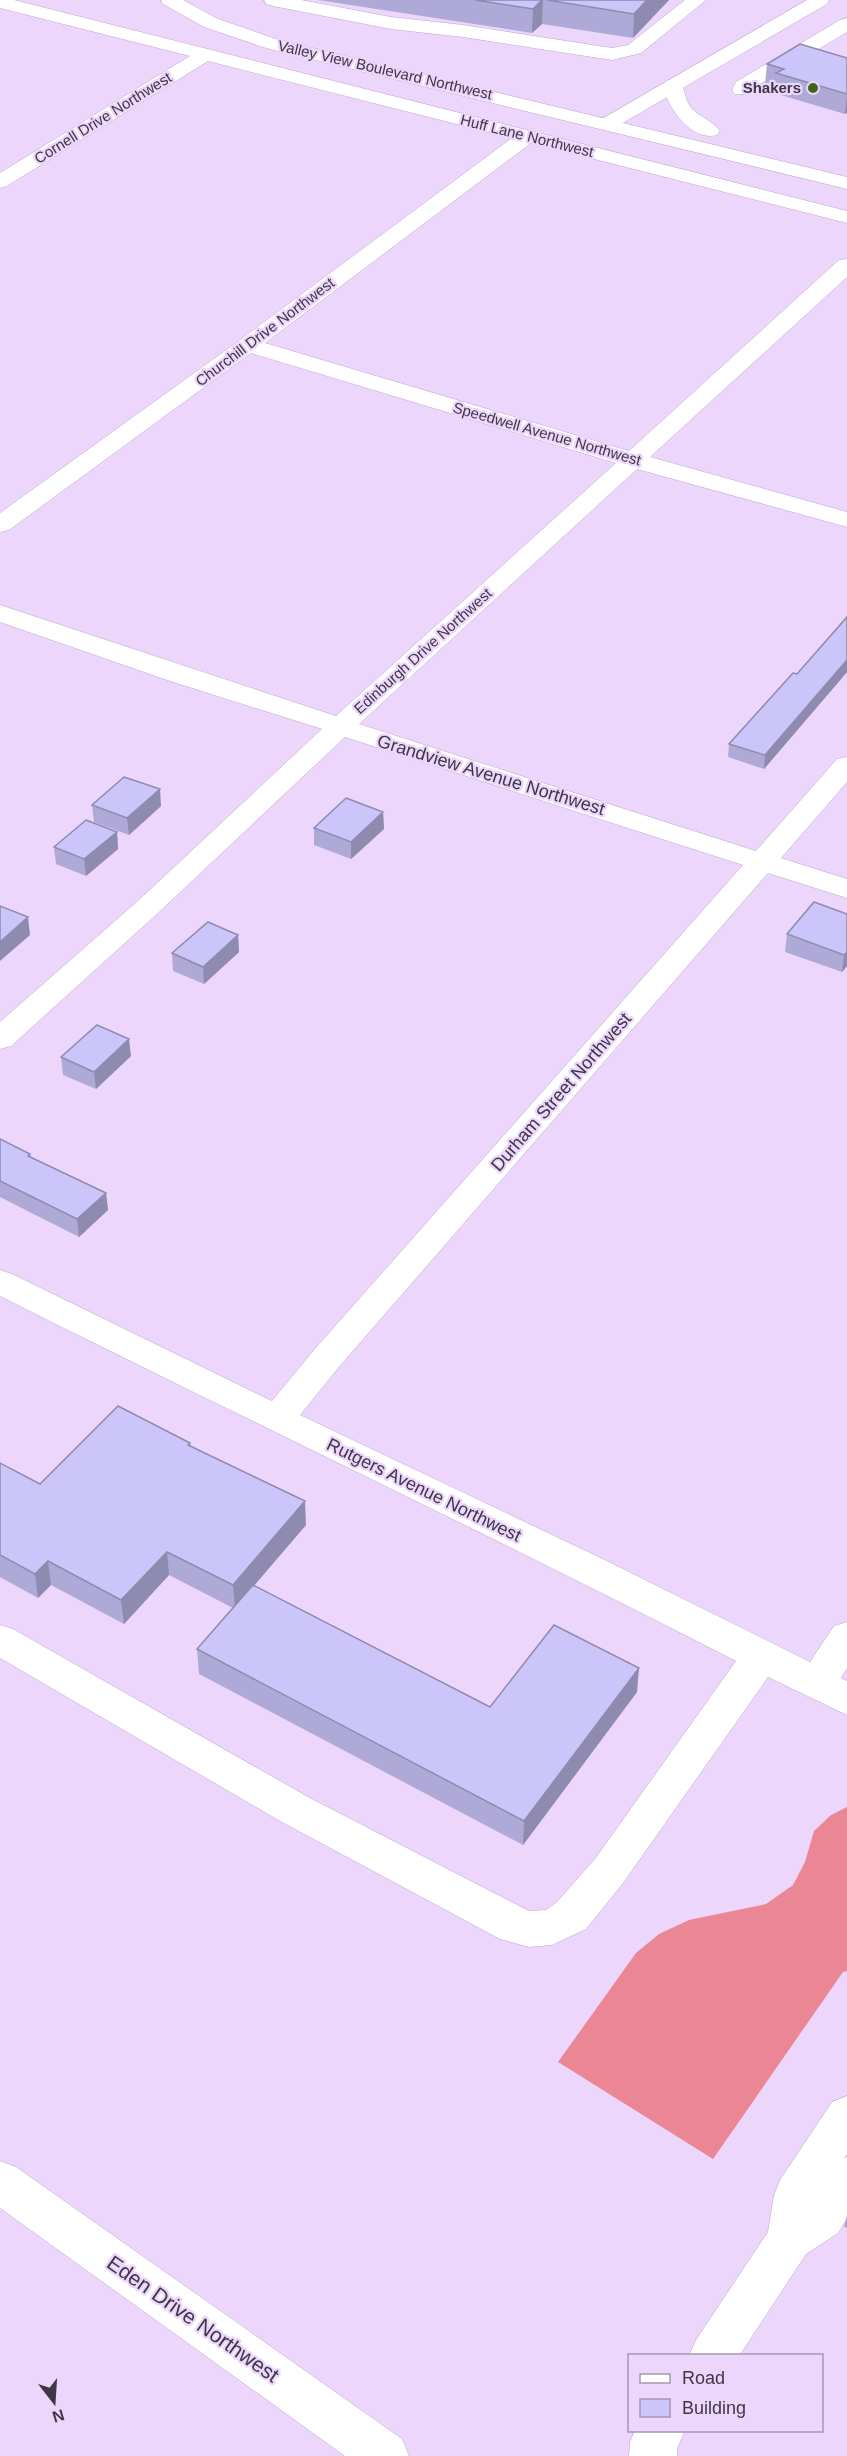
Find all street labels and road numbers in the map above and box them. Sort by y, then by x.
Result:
street label: Valley View Boulevard Northwest [276,37,495,103]
street label: Cornell Drive Northwest [31,68,175,167]
street label: Huff Lane Northwest [459,111,596,160]
street label: Churchill Drive Northwest [192,273,338,389]
street label: Speedwell Avenue Northwest [451,398,644,469]
street label: Edinburgh Drive Northwest [350,584,496,717]
street label: Grandview Avenue Northwest [375,731,607,819]
street label: Durham Street Northwest [487,1009,635,1175]
street label: Rutgers Avenue Northwest [324,1434,524,1546]
street label: Eden Drive Northwest [103,2251,284,2387]

